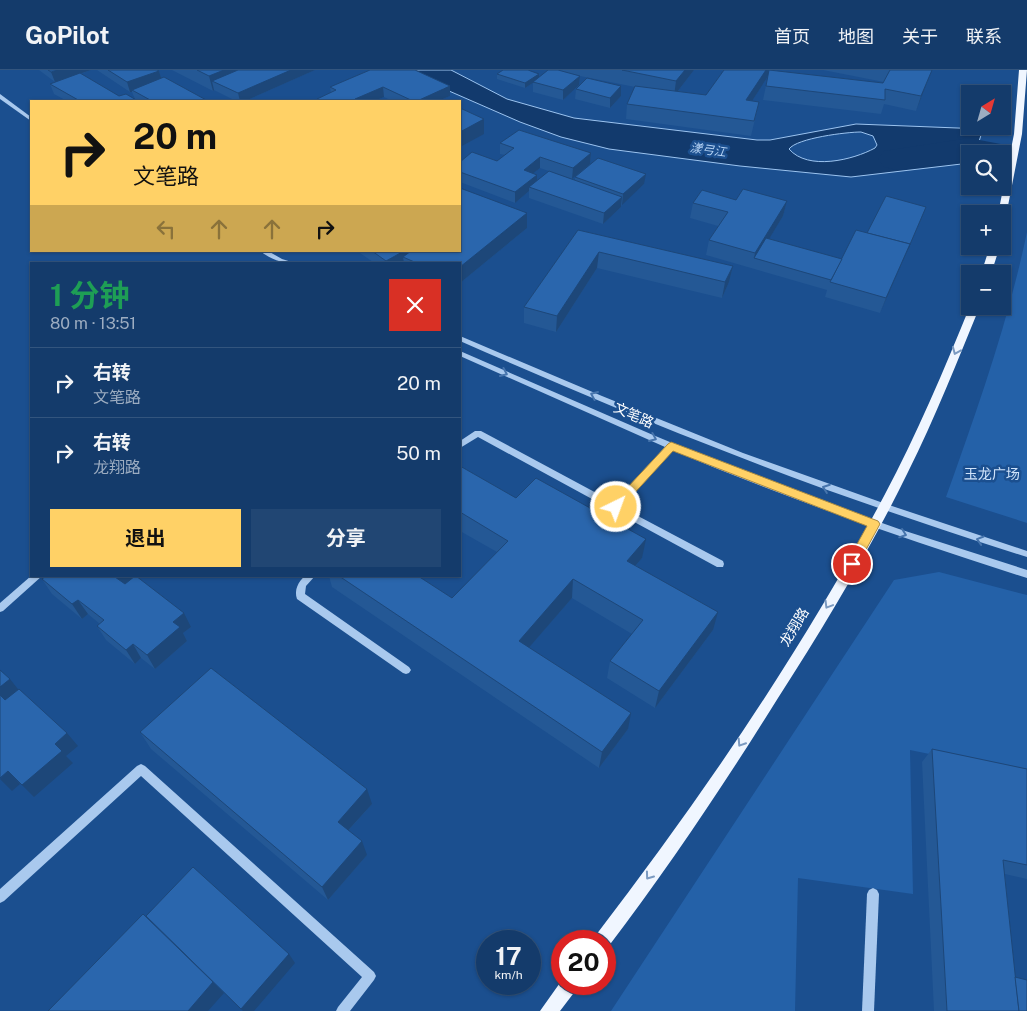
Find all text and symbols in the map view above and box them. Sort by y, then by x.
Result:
text: GoPilot [25,21,109,49]
text: 首页 [774,26,810,47]
text: 地图 [838,26,874,47]
text: 关于 [902,26,938,47]
text: 联系 [966,26,1002,47]
north arrow [961,85,1011,135]
map controls [961,85,1011,315]
text: 20 m [133,116,217,157]
icon: right [50,120,115,185]
water label: 漾弓江 [689,141,729,160]
button: search [961,145,1011,195]
text: 文笔路 [133,163,199,189]
button: + [961,205,1011,255]
icon: left [152,215,180,243]
icon: ahead [205,215,233,243]
icon: ahead [258,215,286,243]
icon: right [311,215,339,243]
button: − [961,265,1011,315]
text: 1 分钟 [50,277,130,313]
button: close [389,279,441,331]
text: 80 m · 13:51 [50,314,136,333]
one-way arrow [952,346,963,355]
text: 右转 [93,361,131,383]
one-way arrow [499,366,508,377]
icon: right [50,369,78,397]
text: 20 m [397,372,441,394]
text: 文笔路 [93,388,141,407]
one-way arrow [591,391,599,401]
street label: 文笔路 [612,399,656,431]
text: 右转 [93,431,131,453]
one-way arrow [648,432,657,443]
icon: right [50,439,78,467]
text: 50 m [396,442,441,464]
text: 龙翔路 [93,458,141,477]
park label: 玉龙广场 [964,466,1020,482]
position arrow [589,480,641,532]
one-way arrow [823,484,831,494]
button: 退出 [50,509,241,567]
button: 分享 [251,509,441,567]
one-way arrow [898,528,906,538]
one-way arrow [977,535,985,545]
pin [831,543,873,585]
icon: arrive [838,550,866,578]
one-way arrow [824,600,834,609]
street label: 龙翔路 [776,605,812,649]
one-way arrow [738,737,748,746]
one-way arrow [646,871,655,880]
speed limit sign: 20 [551,930,616,995]
text: 17 [495,941,522,971]
text: km/h [494,968,523,982]

